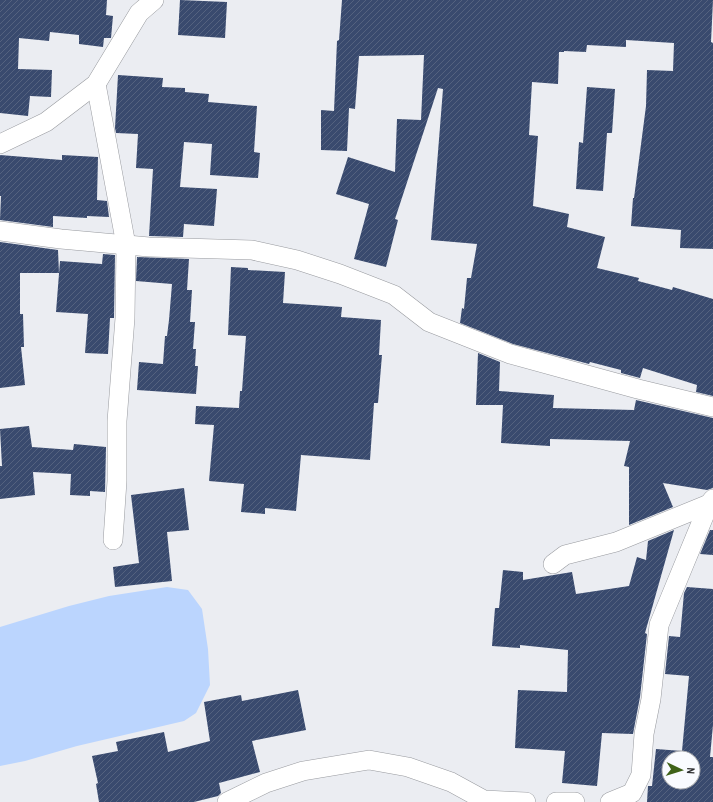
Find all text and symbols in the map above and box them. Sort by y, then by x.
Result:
north arrow [661,750,701,790]
text: N [684,767,698,774]

